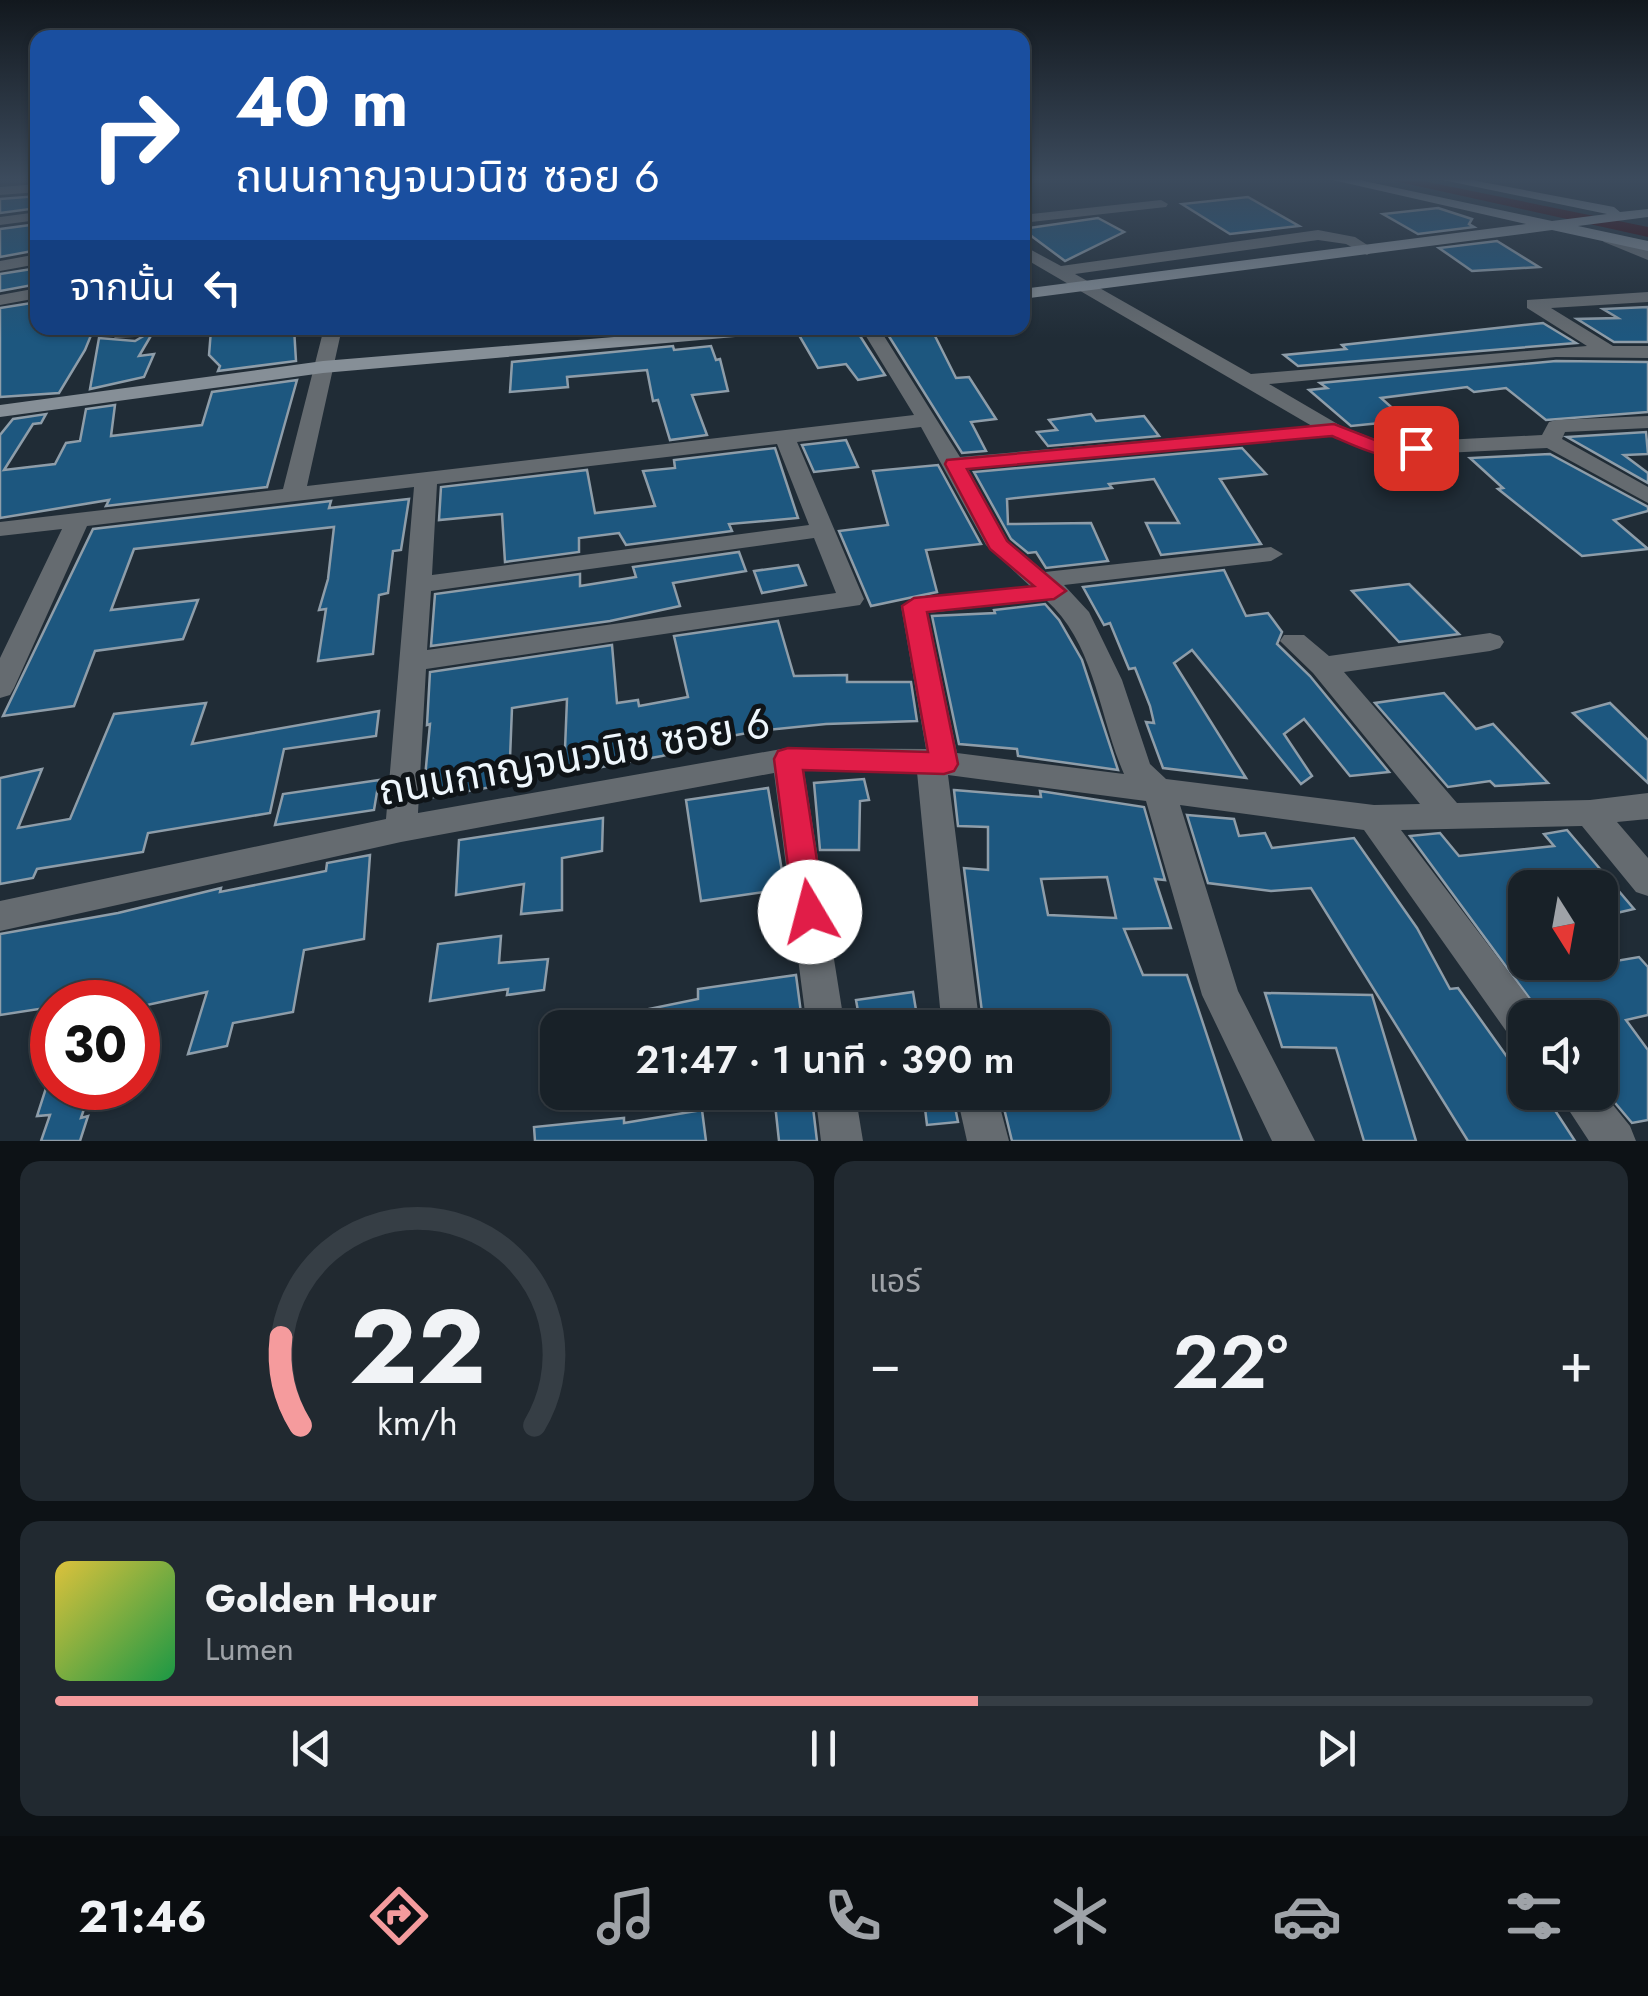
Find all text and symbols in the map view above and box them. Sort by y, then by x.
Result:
text: 40 m [235,51,409,152]
icon: right [70,70,200,200]
text: ถนนกาญจนวนิช ซอย 6 [235,144,660,209]
text: จากนั้น [70,259,175,314]
icon: left [195,260,250,315]
pin [1374,406,1459,491]
icon: arrive [1389,421,1444,476]
street label: ถนนกาญจนวนิช ซอย 6 [373,692,775,821]
position arrow [758,860,862,964]
north arrow [1508,870,1618,980]
map controls [1508,870,1618,1110]
speed limit sign: 30 [30,980,160,1110]
button: sound [1508,1000,1618,1110]
text: 21:47 · 1 นาที · 390 m [635,1032,1015,1087]
text: แอร์ [869,1258,921,1304]
text: 22 [349,1272,485,1422]
text: 22° [1172,1308,1288,1416]
text: − [869,1323,901,1403]
text: + [1559,1323,1593,1403]
text: km/h [377,1397,457,1448]
text: Golden Hour [205,1571,437,1626]
text: Lumen [205,1626,294,1672]
icon: previous [284,1721,339,1776]
icon: pause [796,1721,851,1776]
icon: next [1309,1721,1364,1776]
icon: directions [364,1881,434,1951]
icon: music [591,1881,661,1951]
icon: phone [818,1881,888,1951]
icon: climate [1045,1881,1115,1951]
icon: car [1272,1881,1342,1951]
icon: filters [1499,1881,1569,1951]
text: 21:46 [79,1884,207,1949]

